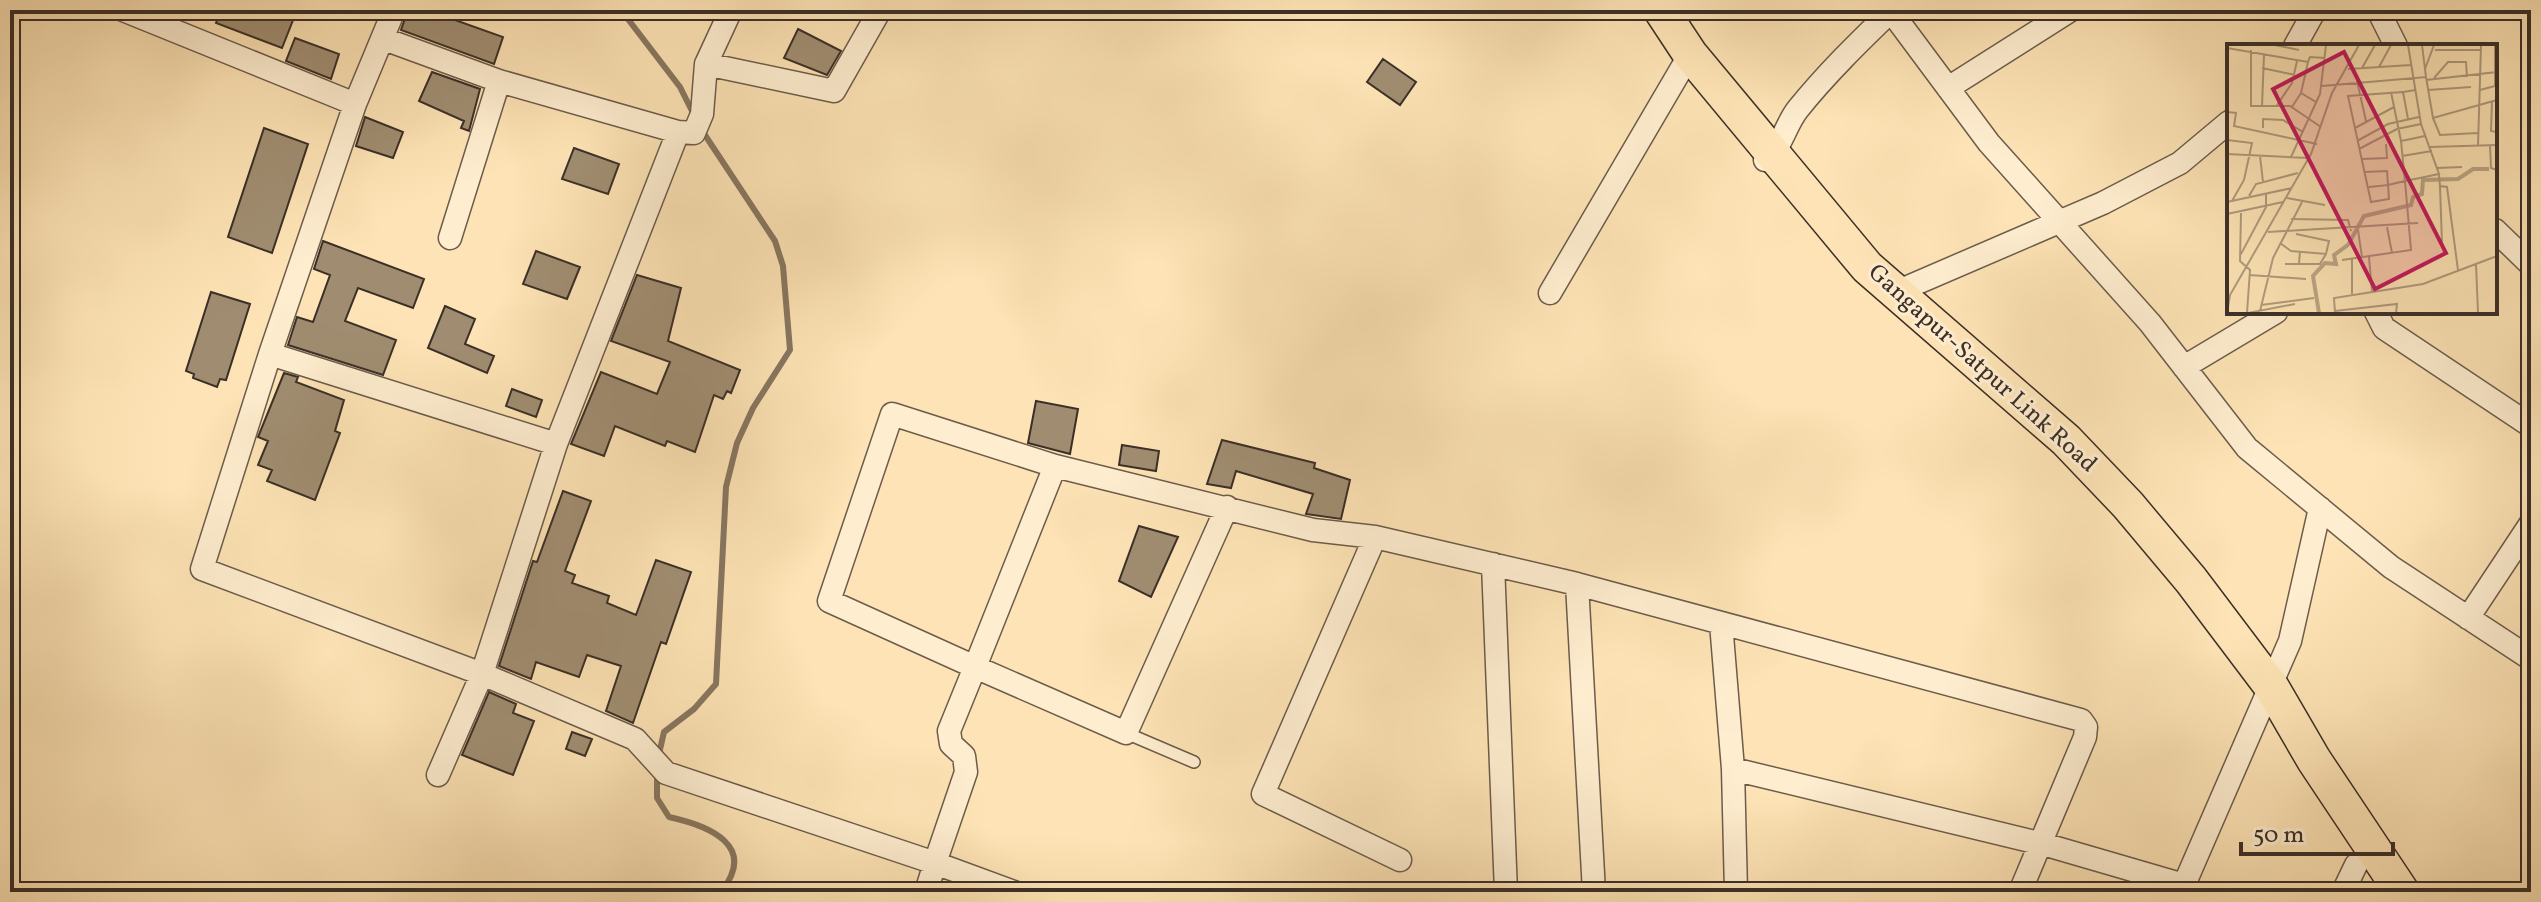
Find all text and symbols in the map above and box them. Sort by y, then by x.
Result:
inset map [2227,44,2497,314]
street label: Gangapur-Satpur Link Road [1860,257,2104,481]
scale bar [2241,806,2393,856]
text: 50 m [2253,819,2305,853]

